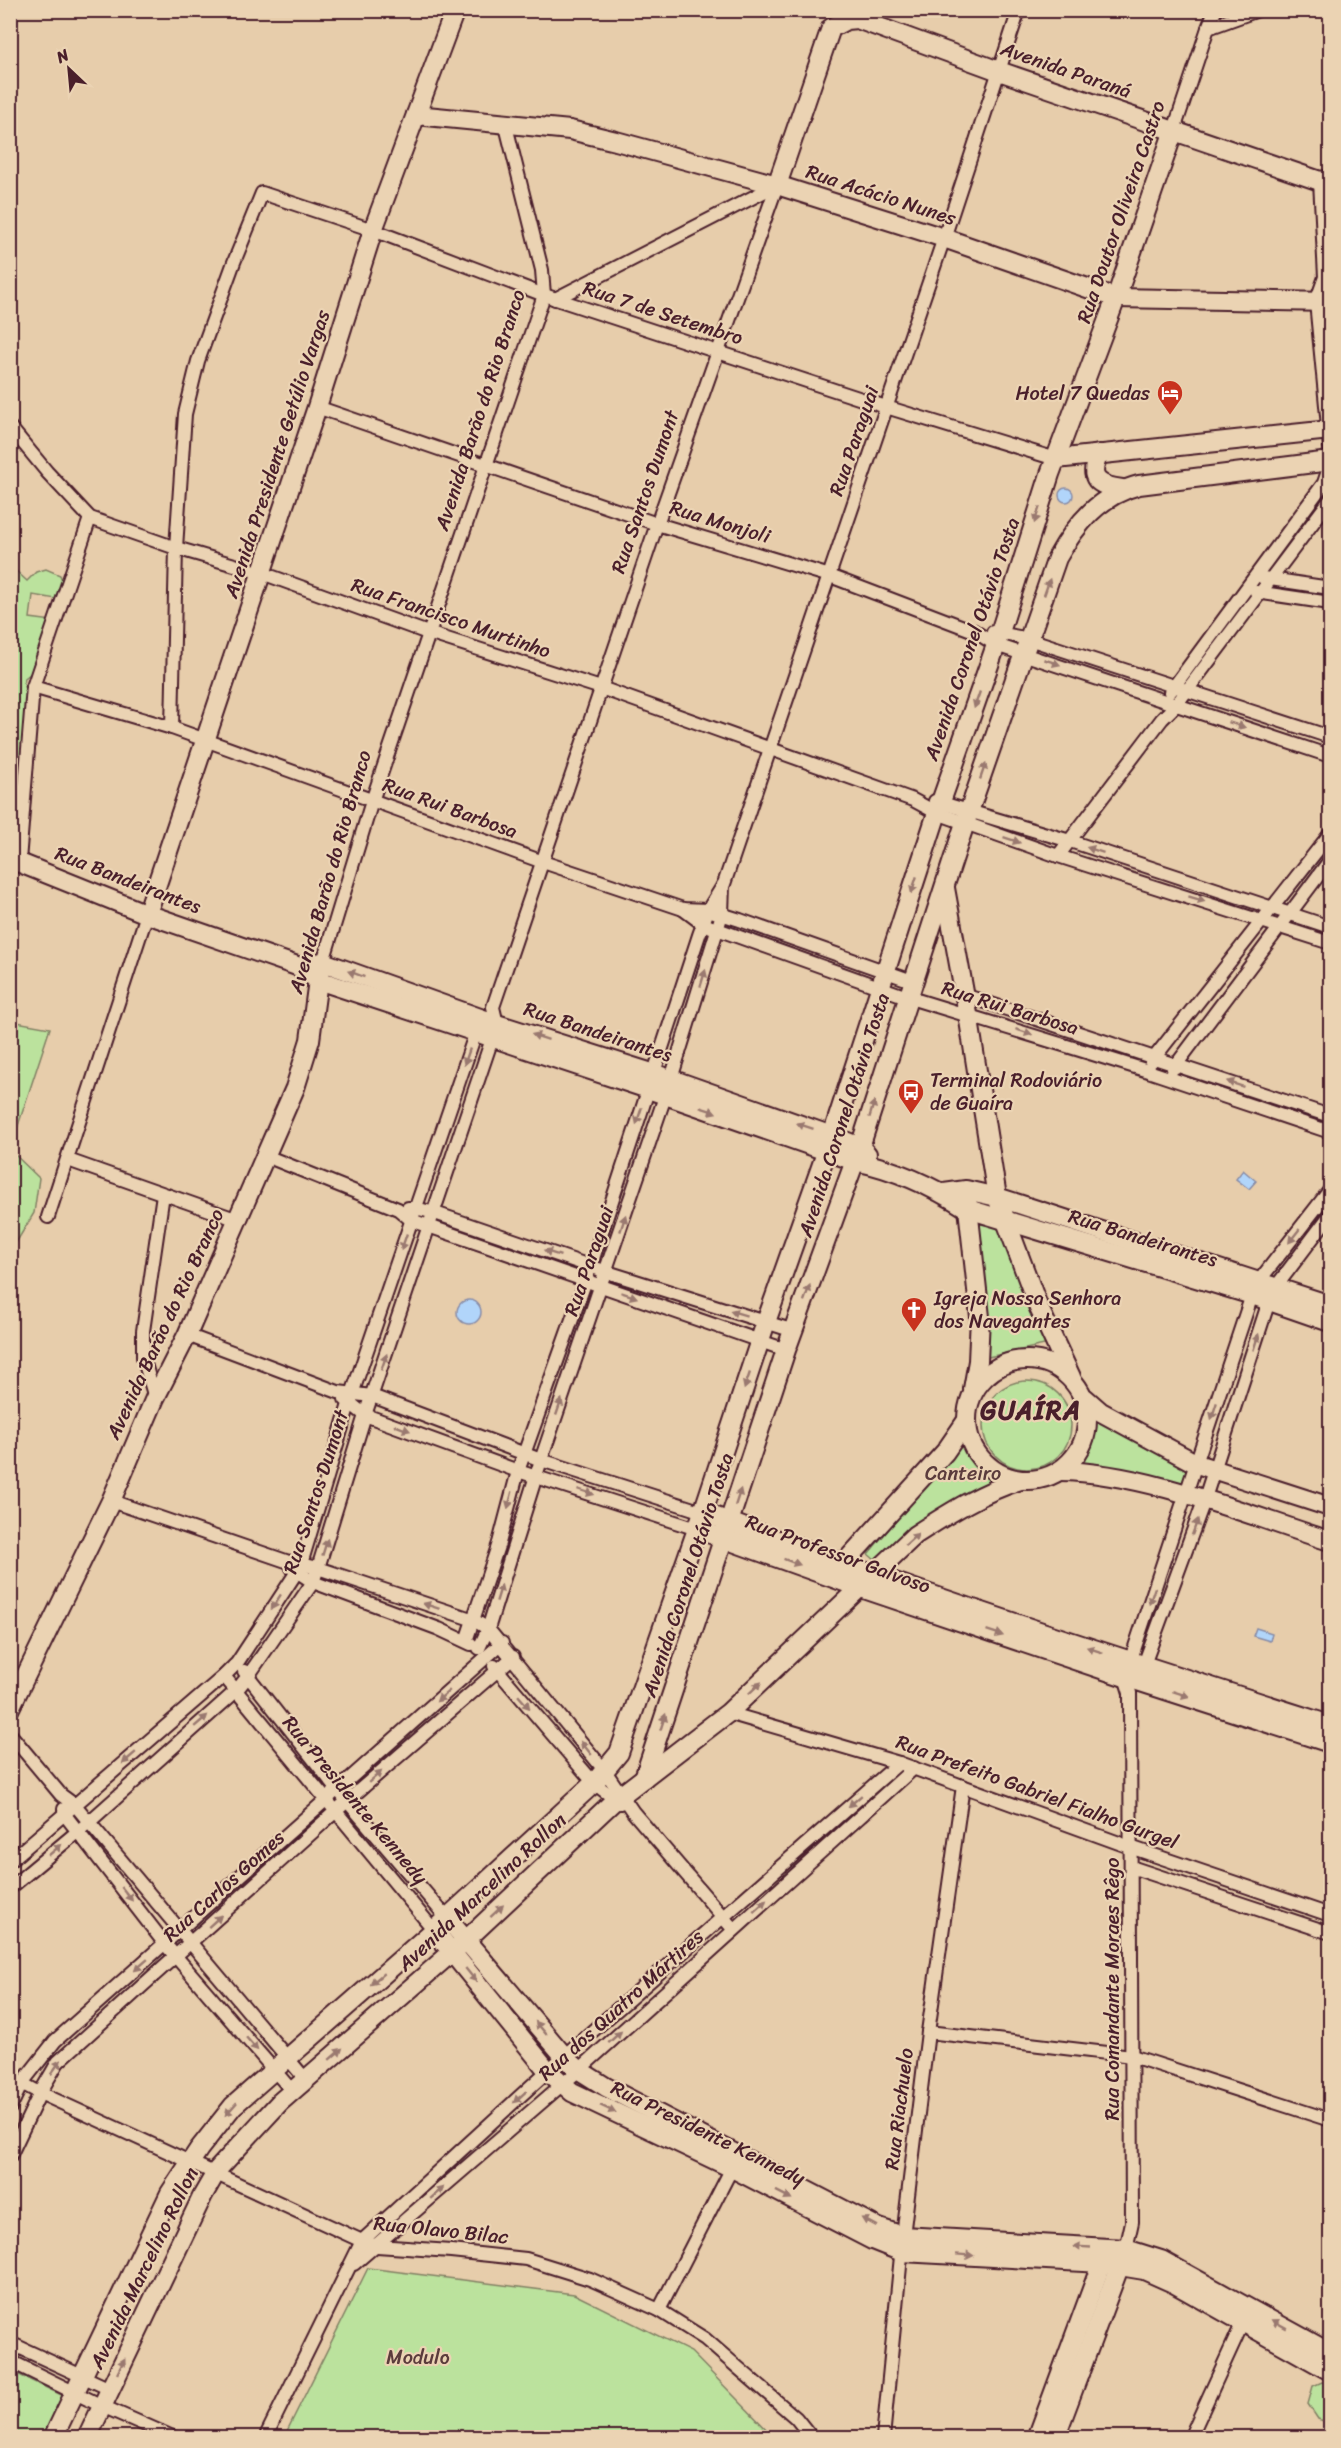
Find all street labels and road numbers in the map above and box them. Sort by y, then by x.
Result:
street label: Avenida Paraná [995,31,1136,109]
street label: Rua Doutor Oliveira Castro [1066,96,1176,328]
street label: Rua Acácio Nunes [801,154,962,236]
street label: Rua 7 de Setembro [578,271,748,355]
street label: Avenida Barão do Rio Branco [424,285,536,536]
street label: Avenida Presidente Getúlio Vargas [213,304,340,604]
street label: Rua Paraguai [819,380,890,501]
street label: Rua Santos Dumont [601,405,690,578]
street label: Rua Monjoli [665,490,776,554]
street label: Avenida Coronel Otávio Tosta [914,513,1030,766]
street label: Rua Francisco Murtinho [347,567,555,669]
street label: Avenida Barão do Rio Branco [278,746,382,999]
street label: Rua Rui Barbosa [378,767,522,849]
street label: Rua Bandeirantes [50,836,207,924]
street label: Rua Rui Barbosa [937,971,1083,1045]
street label: Avenida Coronel Otávio Tosta [788,988,900,1243]
street label: Rua Bandeirantes [519,992,678,1073]
street label: Rua Bandeirantes [1064,1199,1223,1278]
street label: Rua Paraguai [554,1200,625,1321]
street label: Avenida Barão do Rio Branco [96,1203,234,1446]
street label: Rua Santos Dumont [273,1405,359,1579]
street label: Avenida Coronel Otávio Tosta [632,1448,744,1703]
street label: Rua Professor Galvoso [740,1504,936,1604]
street label: Rua Presidente Kennedy [273,1707,437,1893]
street label: Rua Prefeito Gabriel Fialho Gurgel [891,1725,1184,1860]
street label: Avenida Marcelino Rollon [388,1804,575,1981]
street label: Rua Carlos Gomes [155,1821,294,1951]
street label: Rua Comandante Moraes Rêgo [1095,1857,1130,2121]
street label: Rua dos Quatro Mártires [530,1920,713,2090]
street label: Rua Riachuelo [874,2046,924,2172]
street label: Rua Presidente Kennedy [605,2071,812,2196]
street label: Avenida Marcelino Rollon [79,2161,208,2376]
street label: Rua Olavo Bilac [372,2206,510,2254]

